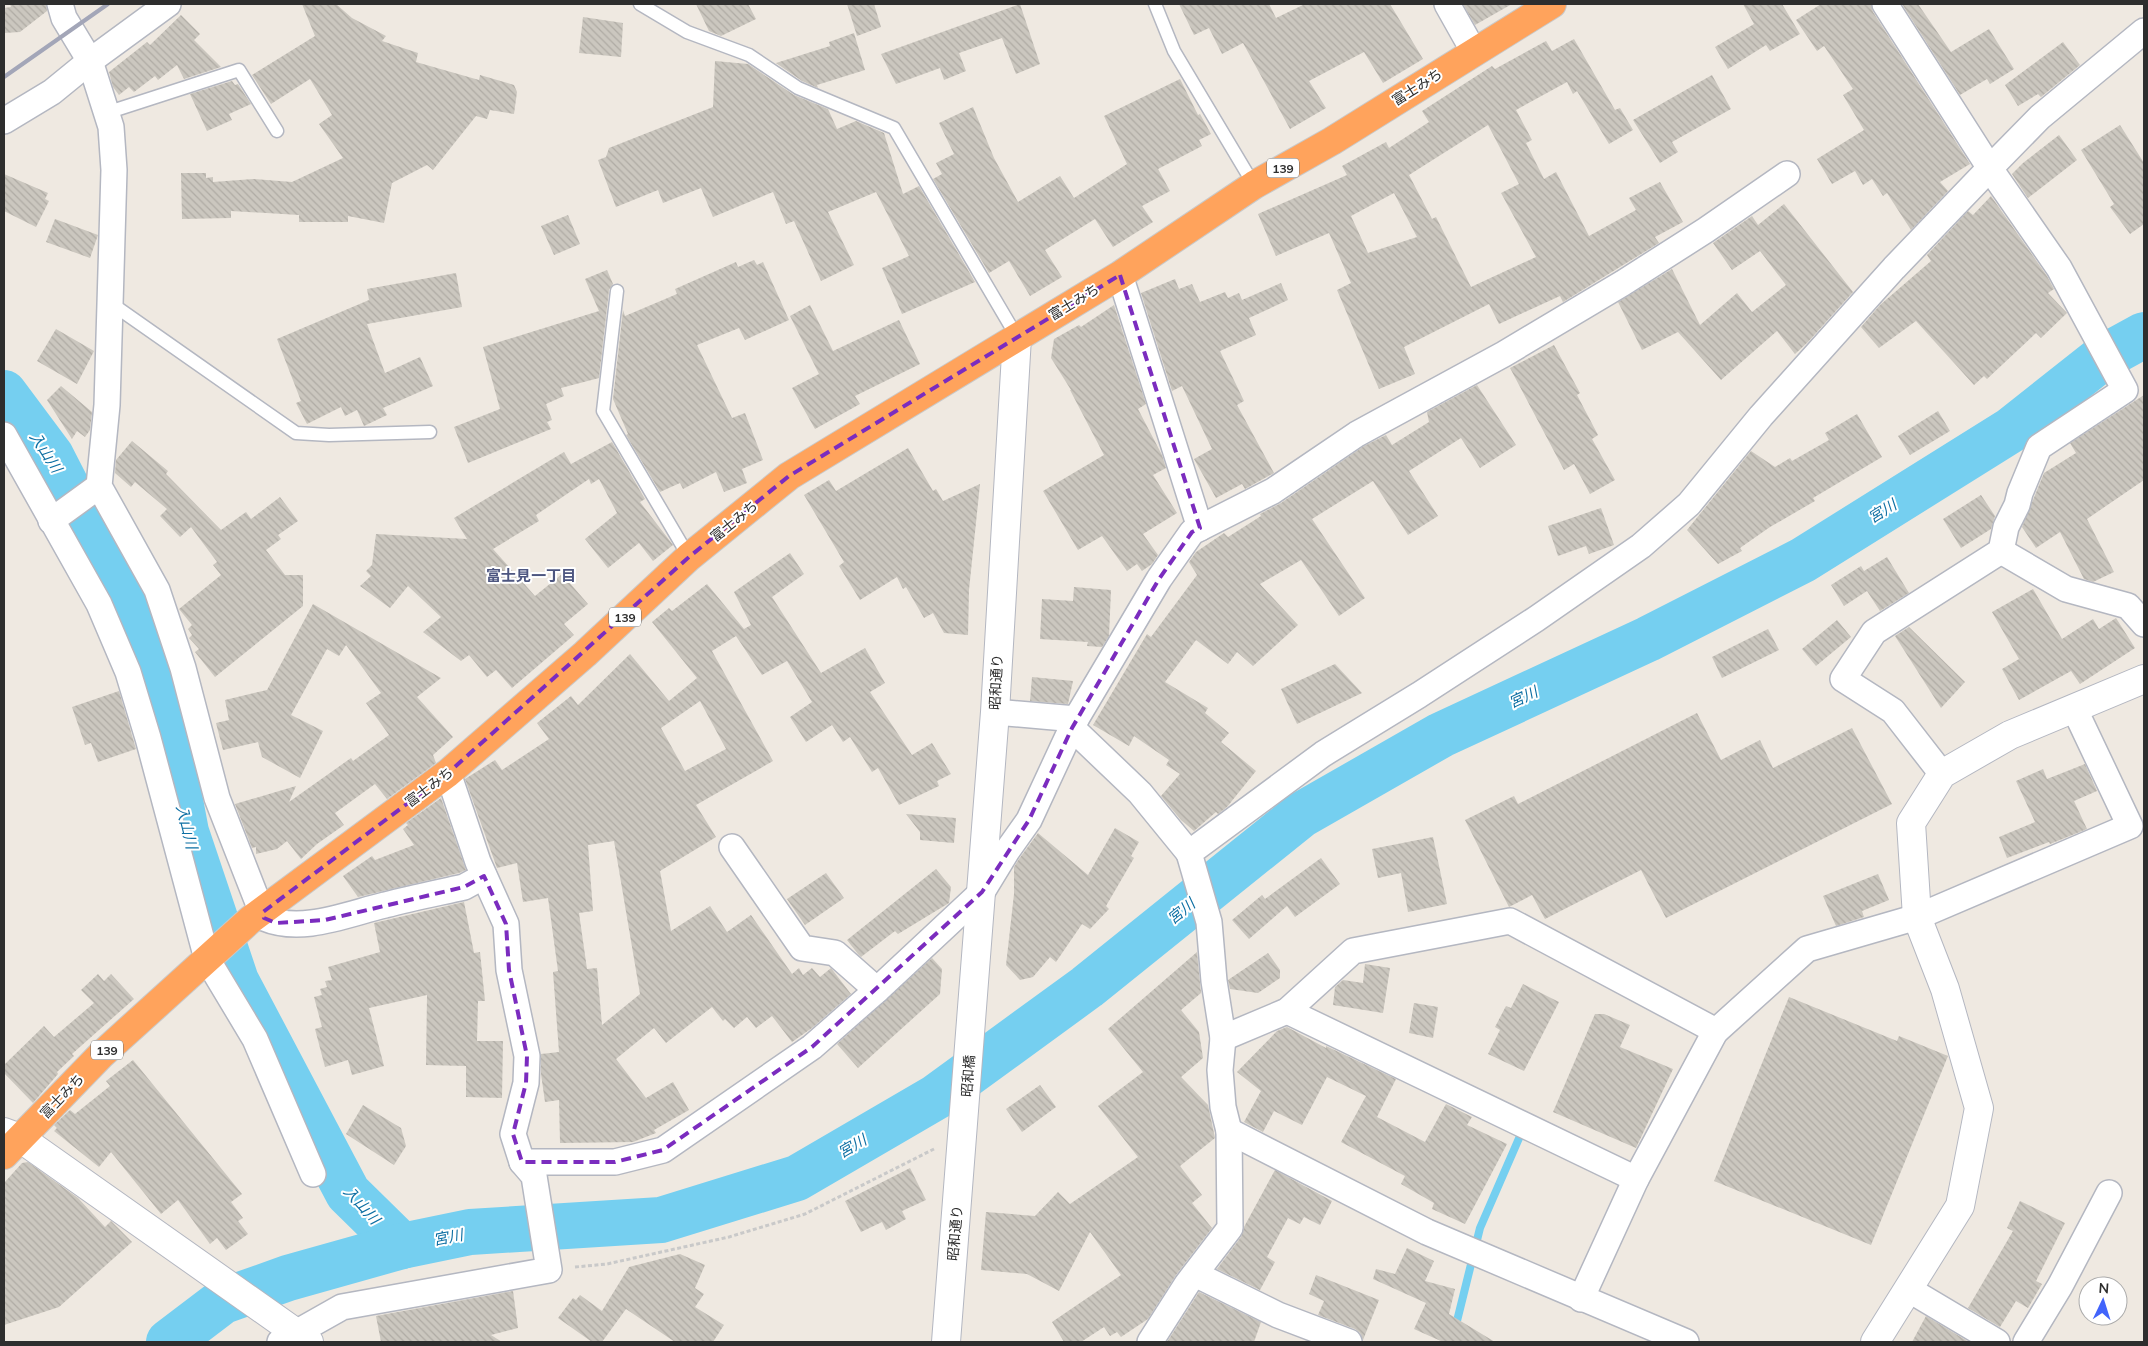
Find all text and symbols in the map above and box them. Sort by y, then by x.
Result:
street label: 富士みち [1388,65,1446,109]
road number: 139 [1267,158,1299,178]
street label: 富士みち [1045,280,1103,324]
water label: 入山川 [26,428,67,478]
water label: 宮川 [1864,494,1901,527]
street label: 富士みち [707,496,761,546]
district label: 富士見一丁目 [486,566,576,585]
road number: 139 [609,608,641,626]
street label: 昭和通り [986,654,1006,710]
water label: 宮川 [1505,681,1542,712]
street label: 富士みち [401,763,457,811]
water label: 入山川 [172,803,202,853]
water label: 宮川 [1163,893,1200,928]
road number: 139 [91,1040,123,1060]
street label: 昭和橋 [958,1054,978,1098]
street label: 富士みち [36,1070,88,1122]
water label: 宮川 [834,1129,871,1162]
water label: 入山川 [340,1182,385,1230]
street label: 昭和通り [944,1204,966,1262]
water label: 宮川 [431,1224,466,1249]
north arrow [2078,1276,2128,1326]
text: N [2098,1279,2110,1297]

